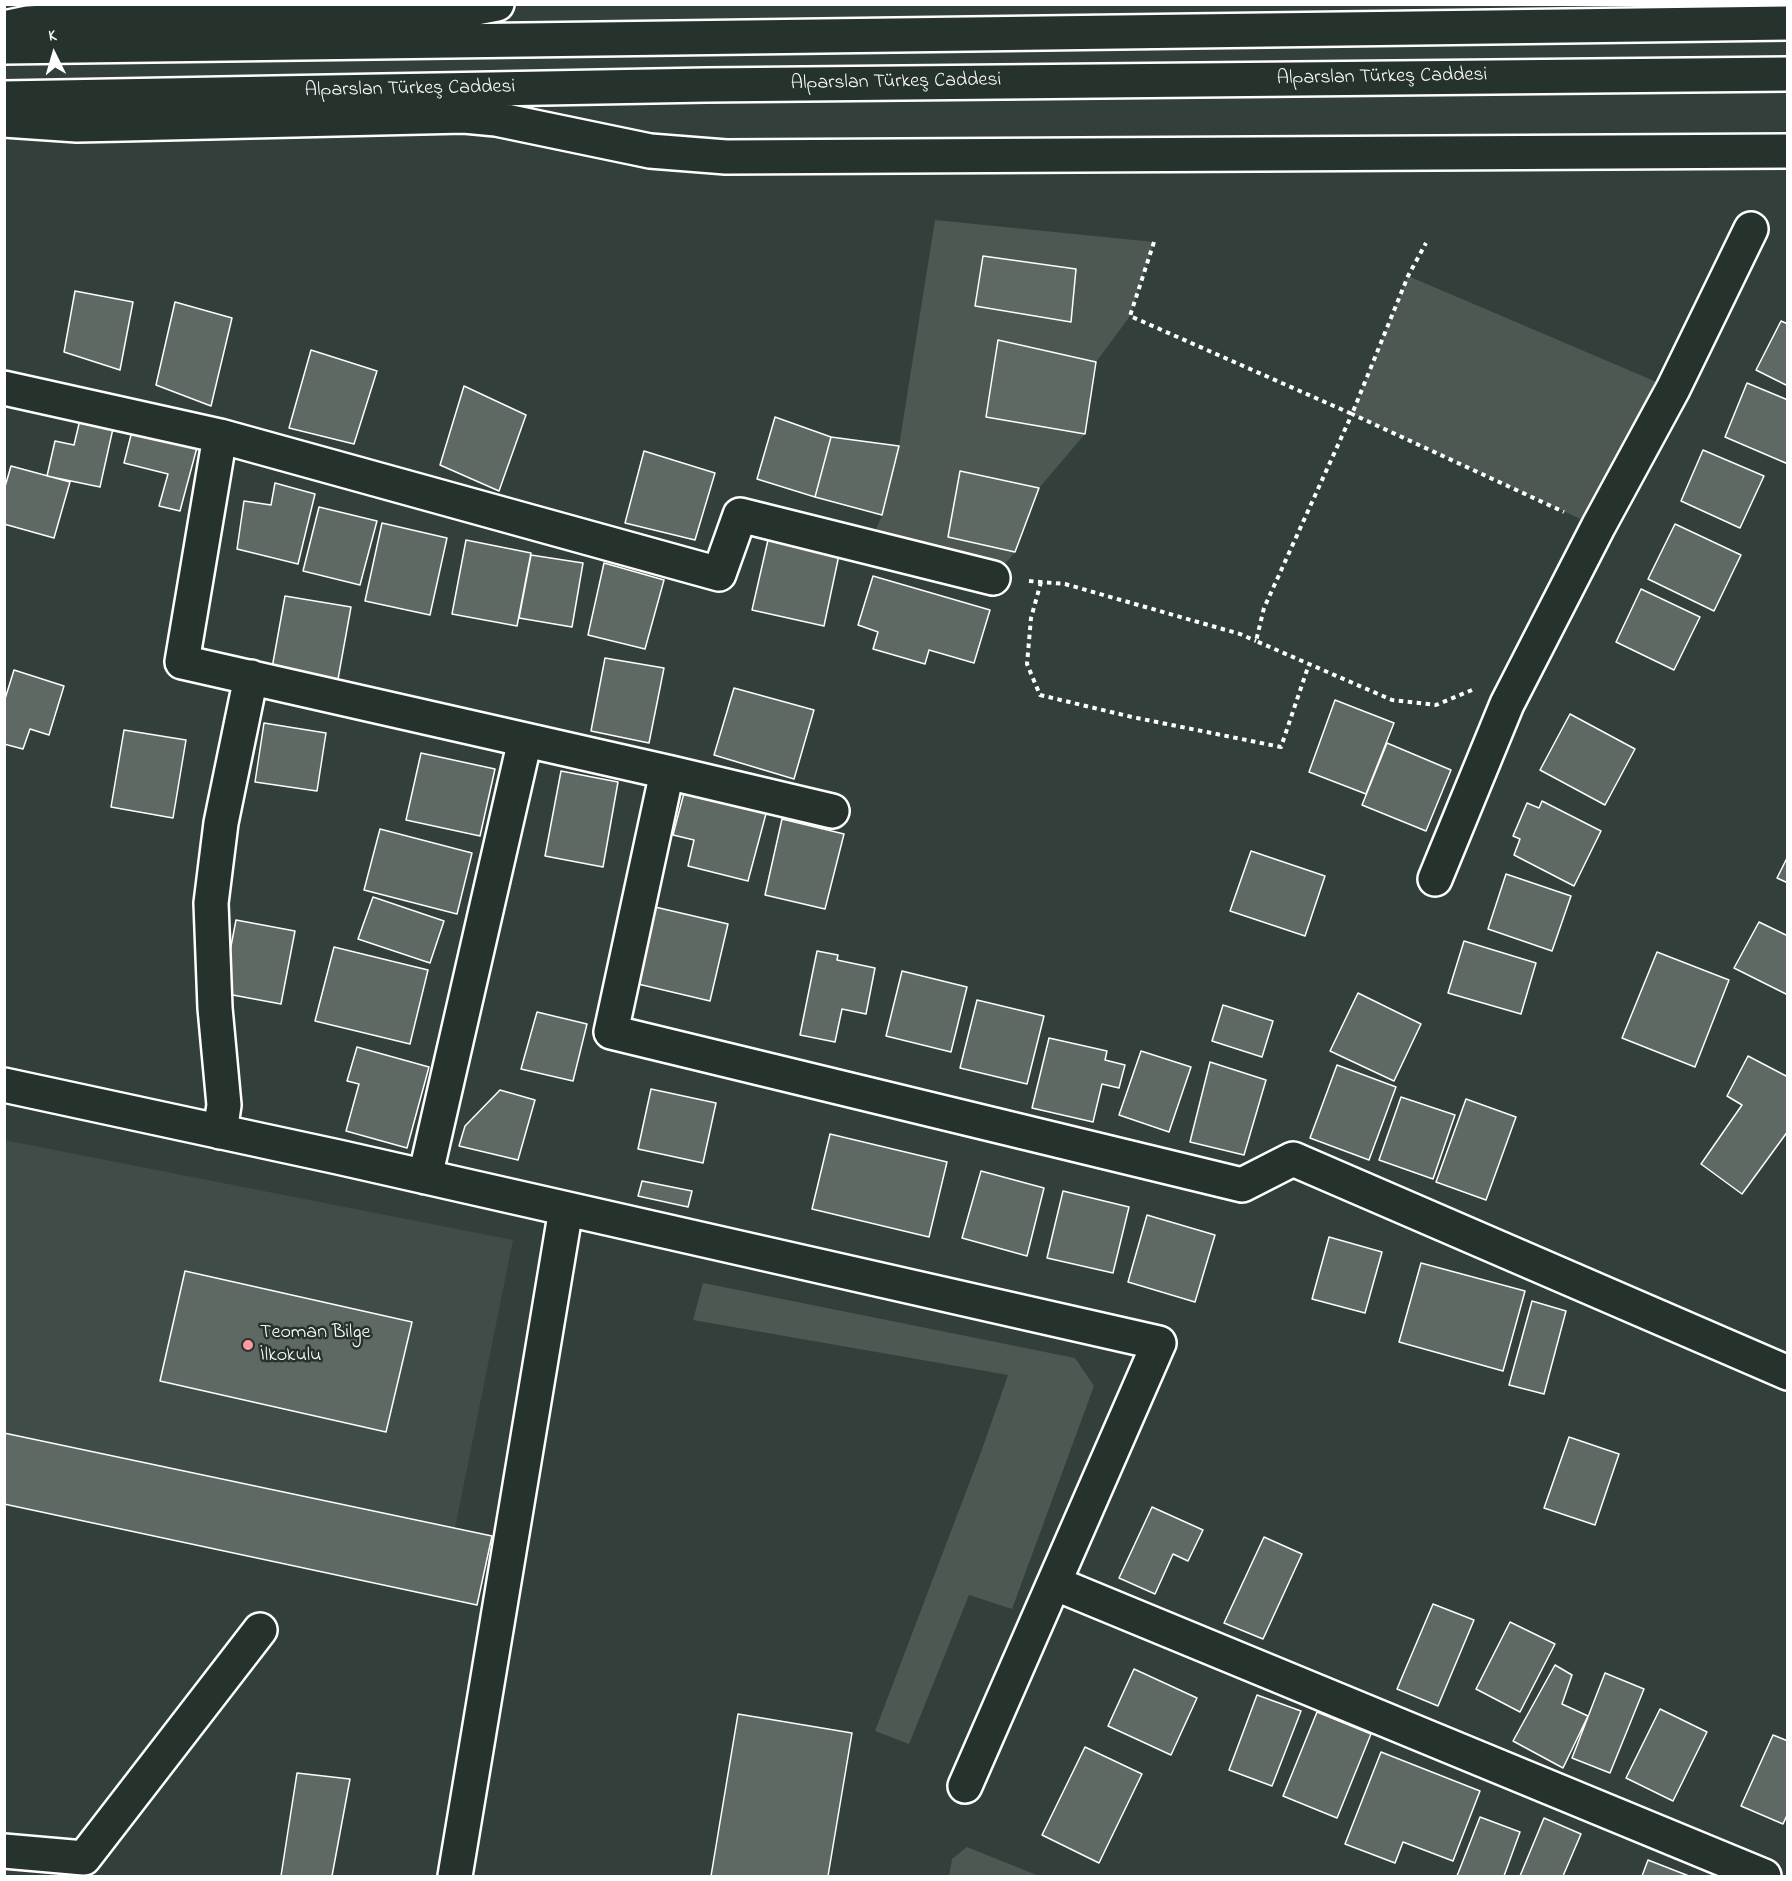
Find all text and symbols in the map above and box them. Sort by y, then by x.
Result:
north arrow [24,24,84,84]
text: K [48,24,57,48]
street label: Alparslan Türkeş Caddesi [1277,64,1487,92]
street label: Alparslan Türkeş Caddesi [791,69,1001,97]
street label: Alparslan Türkeş Caddesi [305,76,515,104]
place label: Teoman Bilge İlkokulu [260,1322,370,1369]
marker: Teoman Bilge İlkokulu [241,1338,255,1352]

